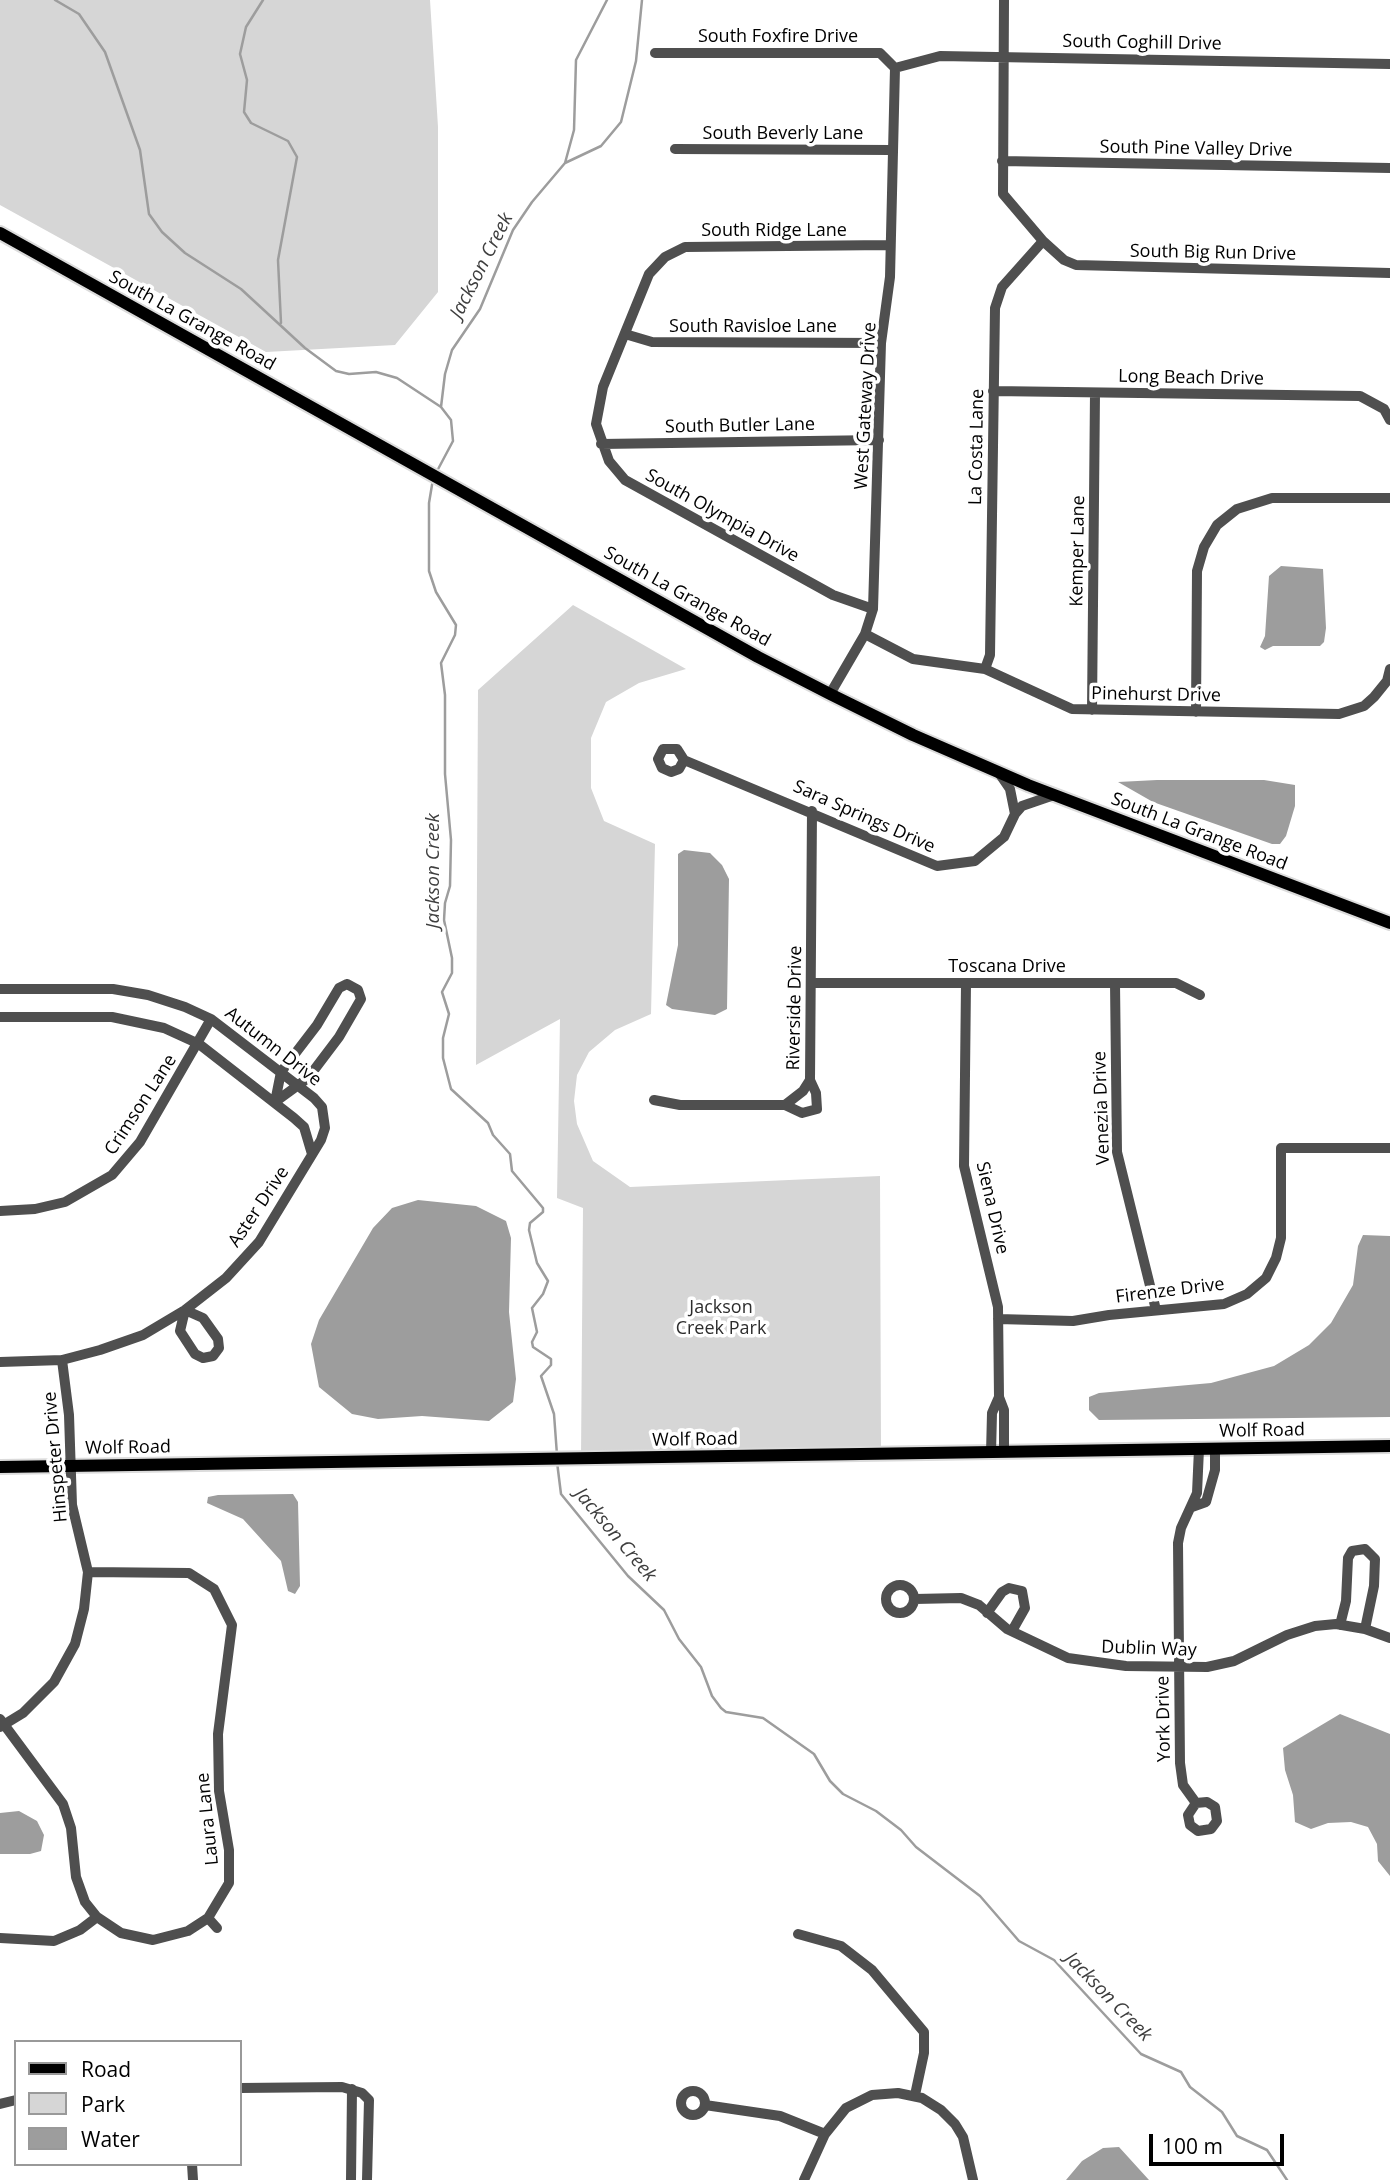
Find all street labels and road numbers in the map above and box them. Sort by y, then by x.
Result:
street label: South Foxfire Drive [698,26,858,48]
street label: South Coghill Drive [1062,31,1222,55]
street label: South Beverly Lane [703,123,863,145]
street label: South Pine Valley Drive [1099,137,1293,161]
street label: South Ridge Lane [701,220,847,242]
street label: South Big Run Drive [1130,241,1296,265]
street label: South La Grange Road [105,266,279,376]
street label: South Ravisloe Lane [669,316,837,338]
street label: West Gateway Drive [851,322,881,490]
street label: Long Beach Drive [1118,366,1264,390]
street label: La Costa Lane [965,389,989,505]
street label: South Butler Lane [665,414,815,438]
street label: South Olympia Drive [641,465,803,567]
street label: Kemper Lane [1066,495,1090,607]
street label: South La Grange Road [600,542,774,652]
street label: Pinehurst Drive [1091,683,1221,707]
street label: Sara Springs Drive [790,776,938,858]
street label: South La Grange Road [1108,788,1290,876]
street label: Riverside Drive [783,945,807,1071]
street label: Toscana Drive [948,956,1066,978]
street label: Autumn Drive [221,1003,325,1091]
street label: Crimson Lane [100,1051,182,1159]
street label: Venezia Drive [1089,1051,1115,1165]
street label: Siena Drive [971,1160,1013,1256]
street label: Aster Drive [224,1163,294,1251]
street label: Firenze Drive [1114,1274,1226,1308]
street label: Hinspeter Drive [40,1391,72,1523]
street label: Wolf Road [1219,1419,1305,1443]
street label: Wolf Road [652,1428,738,1452]
street label: Wolf Road [85,1436,171,1460]
street label: Dublin Way [1101,1637,1197,1661]
street label: York Drive [1152,1676,1176,1762]
street label: Laura Lane [192,1772,224,1866]

